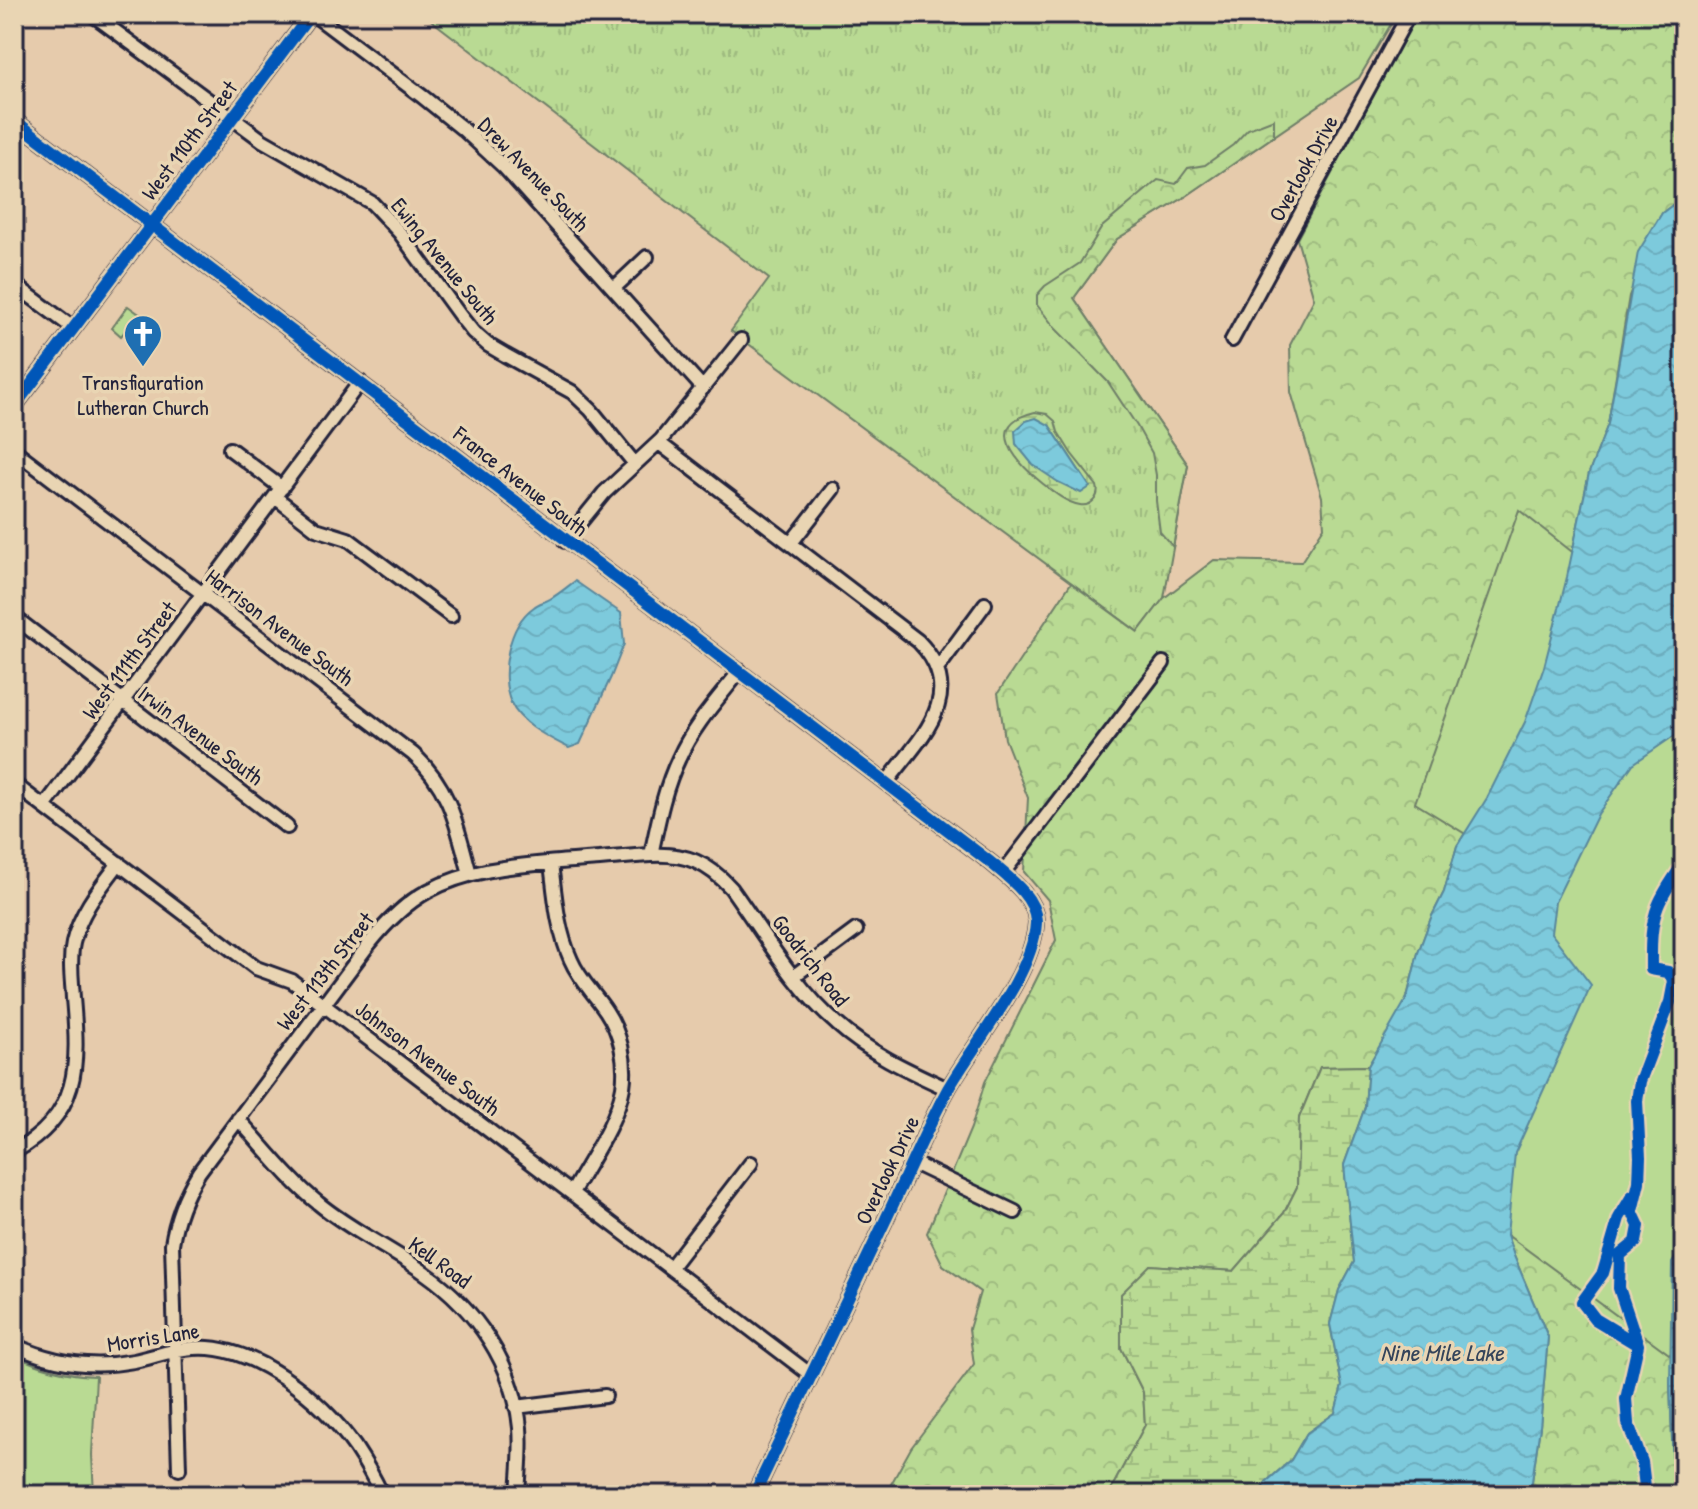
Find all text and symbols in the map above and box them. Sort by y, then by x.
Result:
street label: West 110th Street [134,74,244,206]
street label: Overlook Drive [1261,109,1345,227]
street label: Drew Avenue South [472,110,596,238]
street label: Ewing Avenue South [385,191,505,331]
church icon: Transfiguration Lutheran Church [122,313,164,368]
place label: Transfiguration Lutheran Church [78,367,209,422]
street label: France Avenue South [447,418,594,543]
street label: Harrison Avenue South [200,561,360,693]
street label: West 111th Street [75,595,184,725]
street label: Irwin Avenue South [132,678,270,792]
street label: West 113th Street [269,905,381,1036]
street label: Goodrich Road [766,908,857,1013]
street label: Johnson Avenue South [350,994,506,1122]
street label: Overlook Drive [848,1110,926,1229]
street label: Kell Road [403,1229,478,1295]
street label: Morris Lane [105,1315,201,1359]
water label: Nine Mile Lake [1380,1336,1505,1368]

